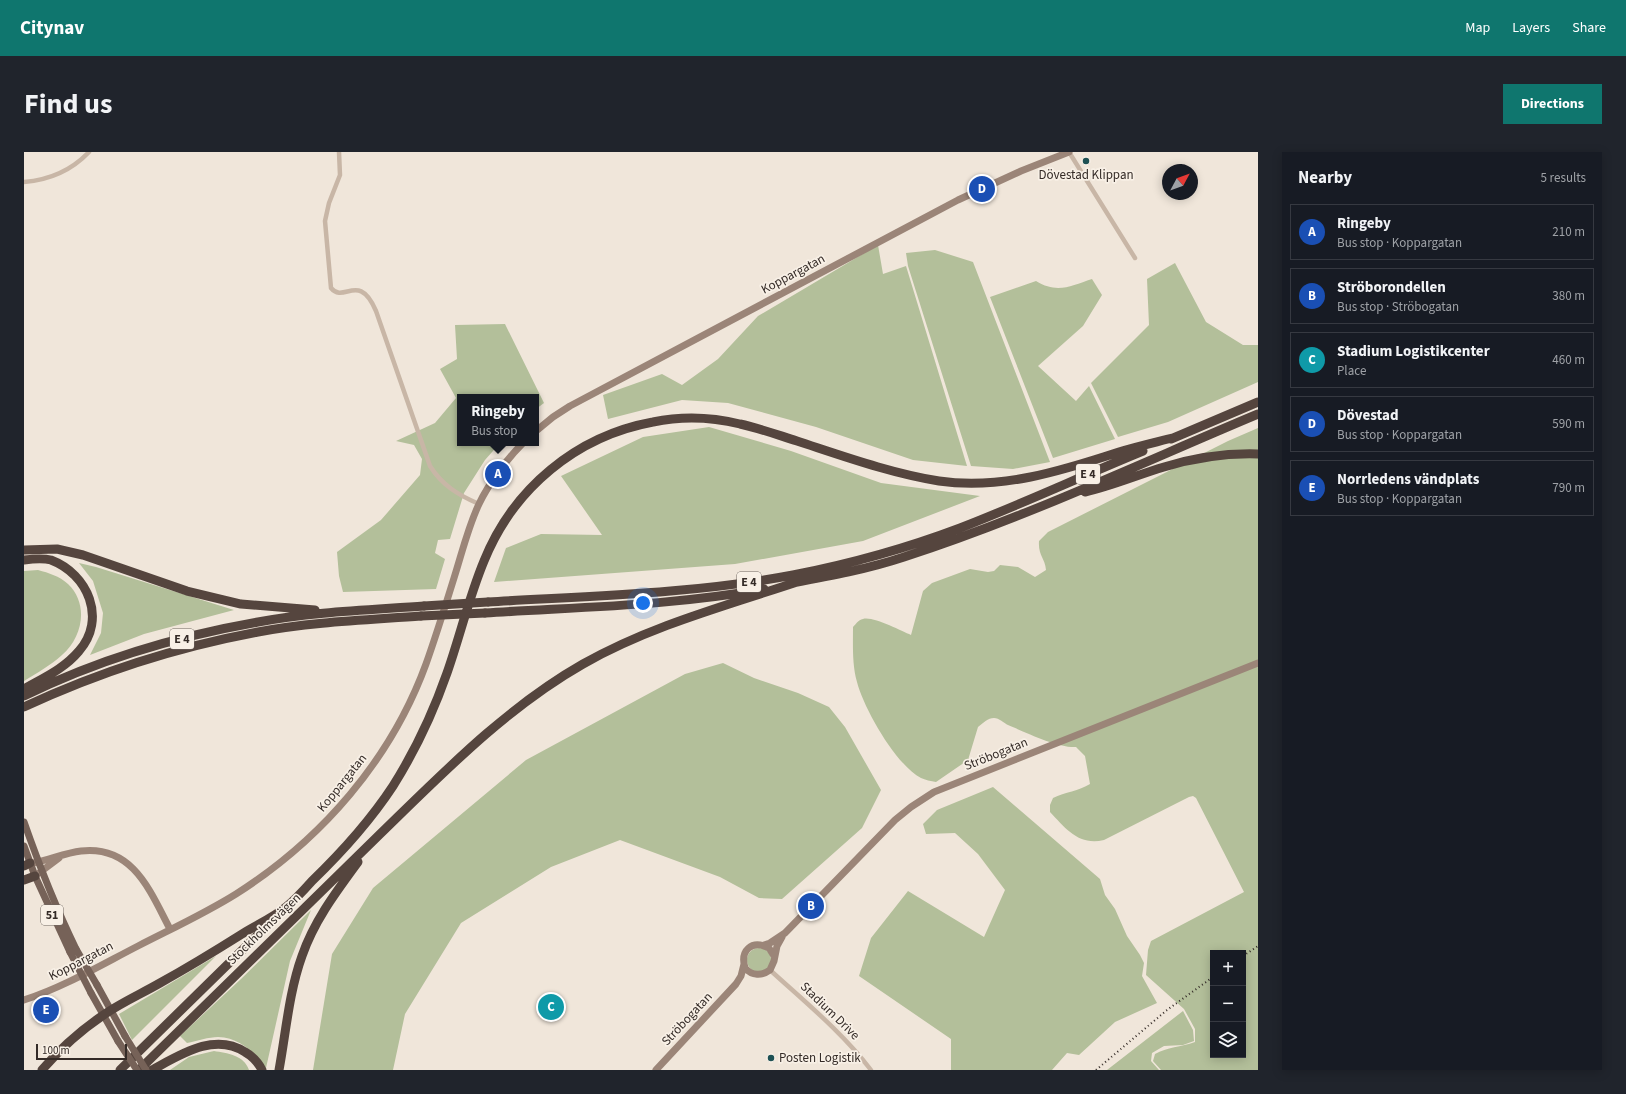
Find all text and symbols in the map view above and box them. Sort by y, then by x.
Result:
text: Citynav [20,15,84,42]
text: Map [1465,18,1490,38]
text: Layers [1512,18,1550,38]
text: Share [1572,18,1606,38]
text: Find us [24,84,112,124]
button: Directions [1503,84,1602,124]
marker: Dövestad Klippan [1081,156,1091,166]
north arrow [1162,164,1198,200]
place label: Dövestad Klippan [1038,166,1134,184]
text: Nearby [1298,166,1352,190]
text: 5 results [1541,169,1586,187]
pin: D [969,174,995,204]
text: Ringeby [1337,213,1391,234]
text: A [1308,223,1316,241]
text: 210 m [1552,223,1585,241]
text: Bus stop · Koppargatan [1337,234,1462,252]
street label: Koppargatan [758,250,828,298]
text: Ströborondellen [1337,277,1446,298]
text: B [1308,287,1316,305]
text: 380 m [1552,287,1585,305]
text: Bus stop · Ströbogatan [1337,298,1459,316]
text: Stadium Logistikcenter [1337,341,1490,362]
text: C [1308,351,1316,369]
text: 460 m [1552,351,1585,369]
text: Place [1337,362,1366,380]
popup [457,394,539,446]
text: Ringeby [471,401,525,422]
text: Dövestad [1337,405,1399,426]
text: D [1308,415,1316,433]
text: 590 m [1552,415,1585,433]
text: Bus stop [471,422,518,440]
text: Bus stop · Koppargatan [1337,426,1462,444]
pin: A [485,459,511,489]
road number: E 4 [1076,464,1100,484]
text: Norrledens vändplats [1337,469,1479,490]
text: E [1308,479,1316,497]
text: 790 m [1552,479,1585,497]
text: Bus stop · Koppargatan [1337,490,1462,508]
road number: E 4 [737,572,761,592]
your location [633,593,653,613]
road number: E 4 [170,629,194,649]
street label: Ströbogatan [961,733,1031,775]
street label: Koppargatan [313,750,371,816]
street label: Stockholmsvägen [223,889,305,969]
pin: B [798,891,824,921]
road number: 51 [41,905,63,925]
street label: Koppargatan [46,937,116,985]
map controls [1210,950,1246,1058]
button: + [1210,950,1246,986]
street label: Stadium Drive [796,978,864,1044]
button: − [1210,986,1246,1022]
street label: Ströbogatan [658,988,716,1050]
pin: C [538,992,564,1022]
pin: E [33,995,59,1025]
button: layers [1210,1022,1246,1058]
scale bar [36,1042,127,1061]
text: 100 m [42,1043,70,1058]
place label: Posten Logistik [779,1049,861,1067]
marker: Posten Logistik [766,1053,776,1063]

